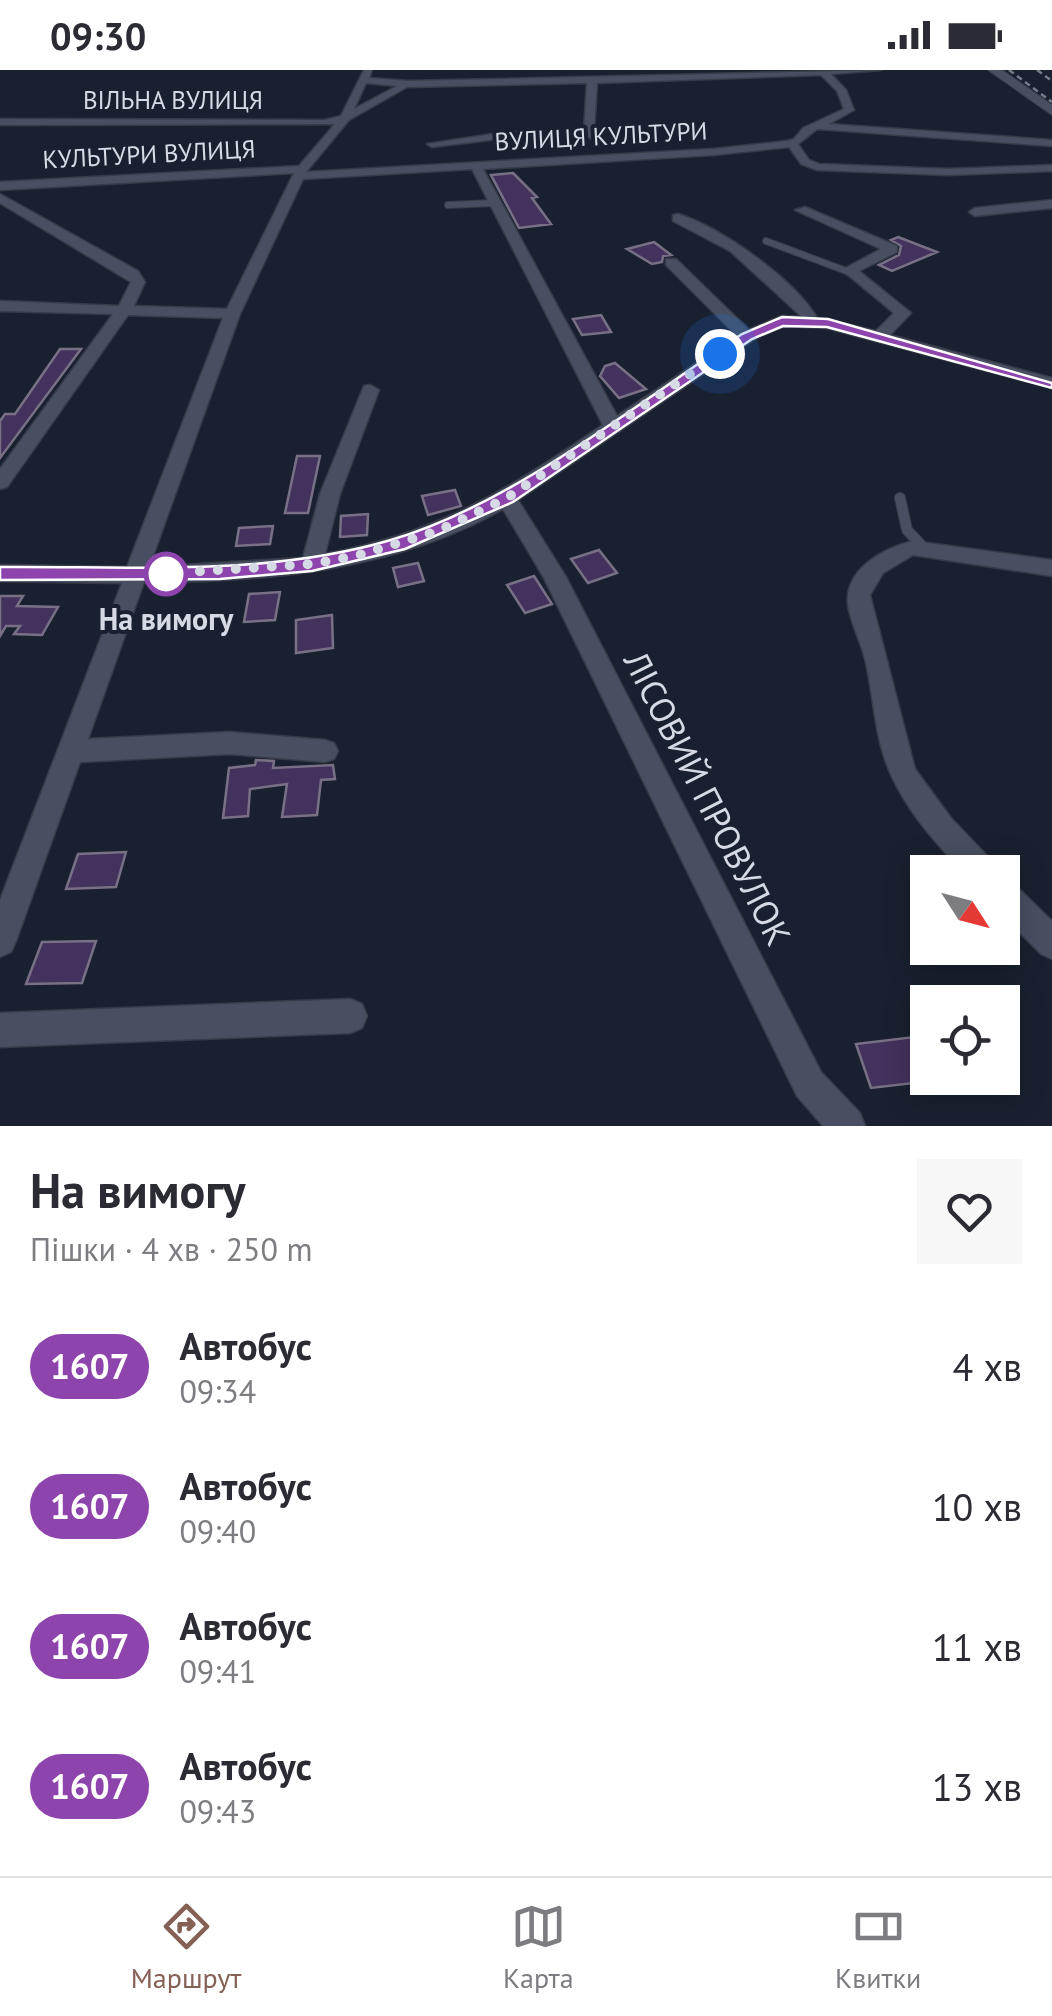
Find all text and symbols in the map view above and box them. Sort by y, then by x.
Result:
text: 09:30 [50,11,146,60]
street label: ВІЛЬНА ВУЛИЦЯ [83,84,263,116]
street label: ВУЛИЦЯ КУЛЬТУРИ [494,114,708,158]
street label: КУЛЬТУРИ ВУЛИЦЯ [42,132,256,176]
your location [695,329,745,379]
marker: На вимогу [145,553,187,595]
place label: На вимогу [99,599,234,638]
street label: ЛІСОВИЙ ПРОВУЛОК [613,642,802,953]
north arrow [910,855,1020,965]
map controls [910,855,1020,1095]
button: locate [910,985,1020,1095]
text: На вимогу [30,1159,246,1221]
button: heart [917,1159,1022,1264]
text: Пішки · 4 хв · 250 m [30,1228,313,1270]
text: Автобус [179,1321,312,1370]
text: 4 хв [953,1342,1022,1391]
text: 1607 [50,1343,129,1389]
text: 09:34 [179,1370,256,1412]
text: Автобус [179,1461,312,1510]
text: 10 хв [932,1482,1022,1531]
text: 1607 [50,1483,129,1529]
text: 09:40 [179,1510,256,1552]
text: Автобус [179,1601,312,1650]
text: 11 хв [932,1622,1022,1671]
text: 1607 [50,1623,129,1669]
text: 09:41 [179,1650,256,1692]
text: Автобус [179,1741,312,1790]
text: 13 хв [932,1762,1022,1811]
text: 1607 [50,1763,129,1809]
text: 09:43 [179,1790,256,1832]
tab: Маршрут [131,1899,242,1996]
tab: Карта [503,1899,574,1996]
tab: Квитки [835,1899,921,1996]

